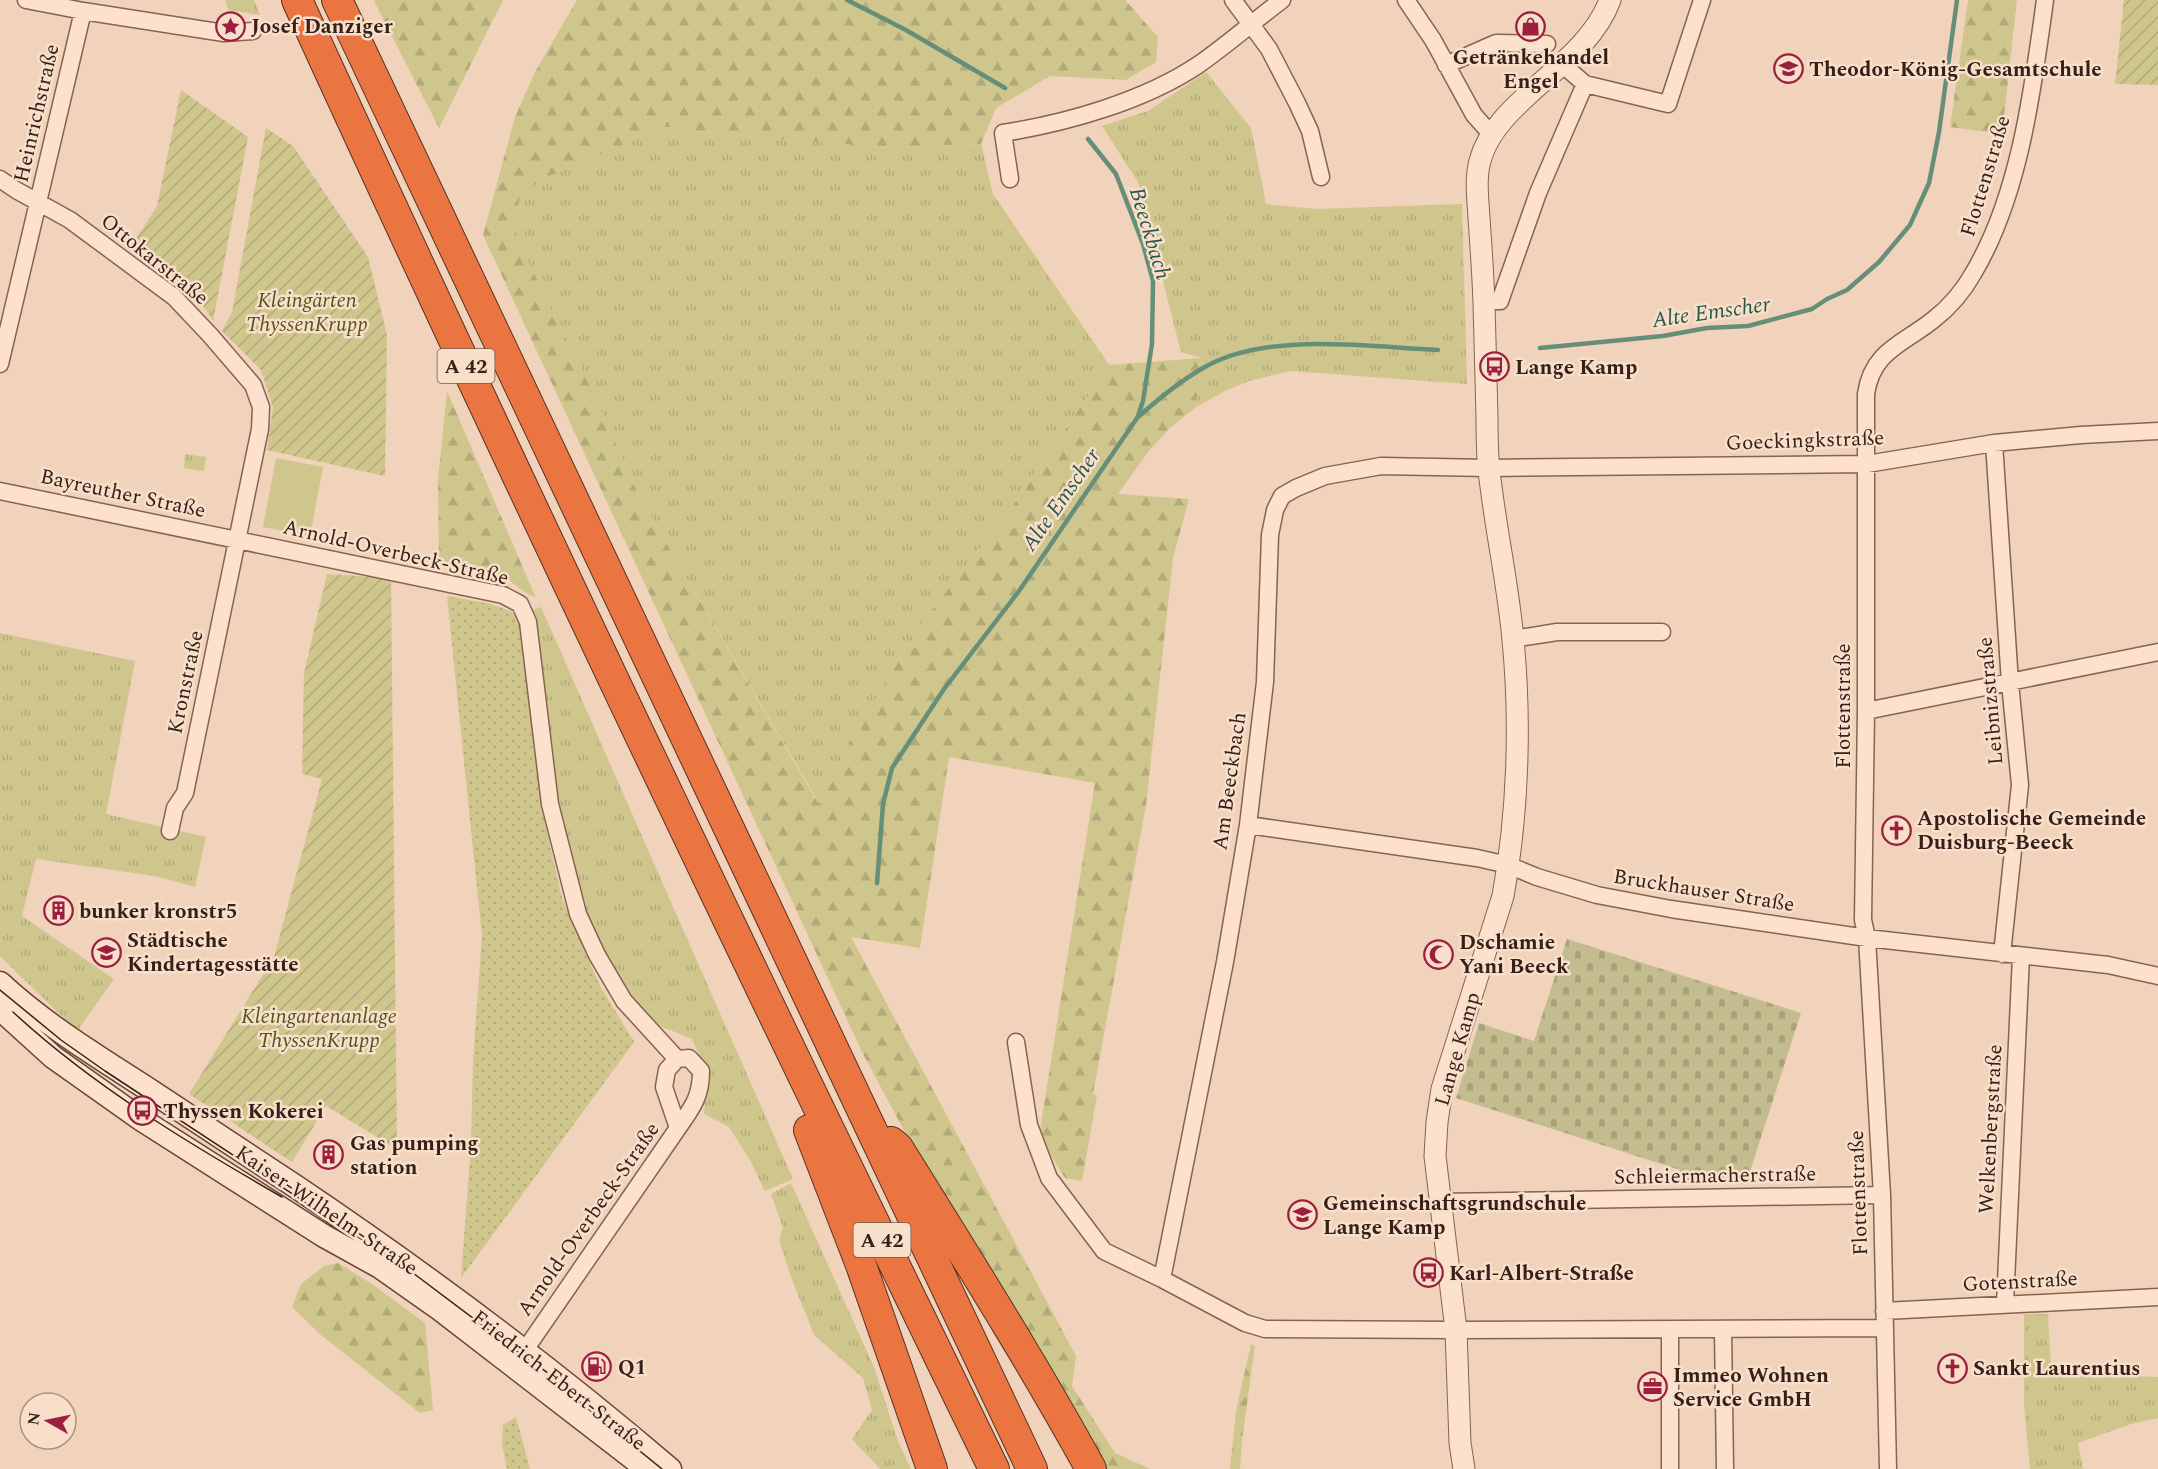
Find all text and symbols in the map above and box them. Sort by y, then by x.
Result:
place icon: Josef Danziger [214,10,246,42]
shop icon: Getränkehandel Engel [1515,10,1547,42]
place label: Josef Danziger [251,11,393,43]
street label: Heinrichstraße [5,41,68,186]
place label: Getränkehandel Engel [1453,42,1609,98]
school or university icon: Theodor-König-Gesamtschule [1772,53,1804,85]
place label: Theodor-König-Gesamtschule [1809,54,2102,86]
street label: Flottenstraße [1952,112,2020,241]
water label: Beeckbach [1120,183,1179,284]
street label: Ottokarstraße [93,206,215,314]
park label: Kleingärten ThyssenKrupp [246,285,368,341]
water label: Alte Emscher [1649,288,1773,337]
road number: A 42 [438,349,494,383]
bus stop icon: Lange Kamp [1478,351,1510,383]
place label: Lange Kamp [1515,352,1637,384]
street label: Goeckingkstraße [1725,422,1885,460]
water label: Alte Emscher [1013,441,1109,559]
street label: Bayreuther Straße [37,461,208,527]
street label: Arnold-Overbeck-Straße [280,511,512,595]
street label: Kronstraße [159,627,213,737]
street label: Leibnizstraße [1969,635,2013,766]
street label: Flottenstraße [1828,643,1860,769]
street label: Am Beeckbach [1204,710,1256,852]
place label: Apostolische Gemeinde Duisburg-Beeck [1917,803,2146,859]
church icon: Apostolische Gemeinde Duisburg-Beeck [1880,814,1912,846]
street label: Bruckhauser Straße [1611,861,1797,921]
building icon: bunker kronstr5 [42,895,74,927]
place label: bunker kronstr5 [79,896,237,928]
place label: Städtische Kindertagesstätte [127,925,299,981]
place label: Dschamie Yani Beeck [1459,927,1569,983]
school or university icon: Städtische Kindertagesstätte [90,936,122,968]
mosque icon: Dschamie Yani Beeck [1422,938,1454,970]
street label: Lange Kamp [1426,989,1490,1110]
park label: Kleingartenanlage ThyssenKrupp [241,1001,397,1057]
street label: Welkenbergstraße [1971,1043,2011,1215]
bus stop icon: Thyssen Kokerei [126,1095,158,1127]
place label: Thyssen Kokerei [163,1096,324,1128]
street label: Arnold-Overbeck-Straße [510,1116,668,1323]
place label: Gas pumping station [350,1128,479,1184]
street label: Flottenstraße [1841,1130,1877,1256]
street label: Kaiser-Wilhelm-Straße [229,1138,424,1284]
building icon: Gas pumping station [313,1139,345,1171]
street label: Schleiermacherstraße [1614,1158,1816,1194]
place label: Gemeinschaftsgrundschule Lange Kamp [1323,1188,1586,1244]
school or university icon: Gemeinschaftsgrundschule Lange Kamp [1286,1199,1318,1231]
road number: A 42 [854,1223,910,1257]
bus stop icon: Karl-Albert-Straße [1412,1257,1444,1289]
place label: Karl-Albert-Straße [1449,1258,1634,1290]
street label: Gotenstraße [1962,1263,2079,1301]
street label: Friedrich-Ebert-Straße [464,1302,652,1459]
fuel station icon: Q1 [581,1351,613,1383]
place label: Q1 [618,1352,646,1384]
church icon: Sankt Laurentius [1936,1352,1968,1384]
place label: Sankt Laurentius [1973,1353,2141,1385]
place label: Immeo Wohnen Service GmbH [1673,1360,1829,1416]
office icon: Immeo Wohnen Service GmbH [1636,1371,1668,1403]
north arrow [18,1391,78,1451]
text: N [21,1410,47,1427]

